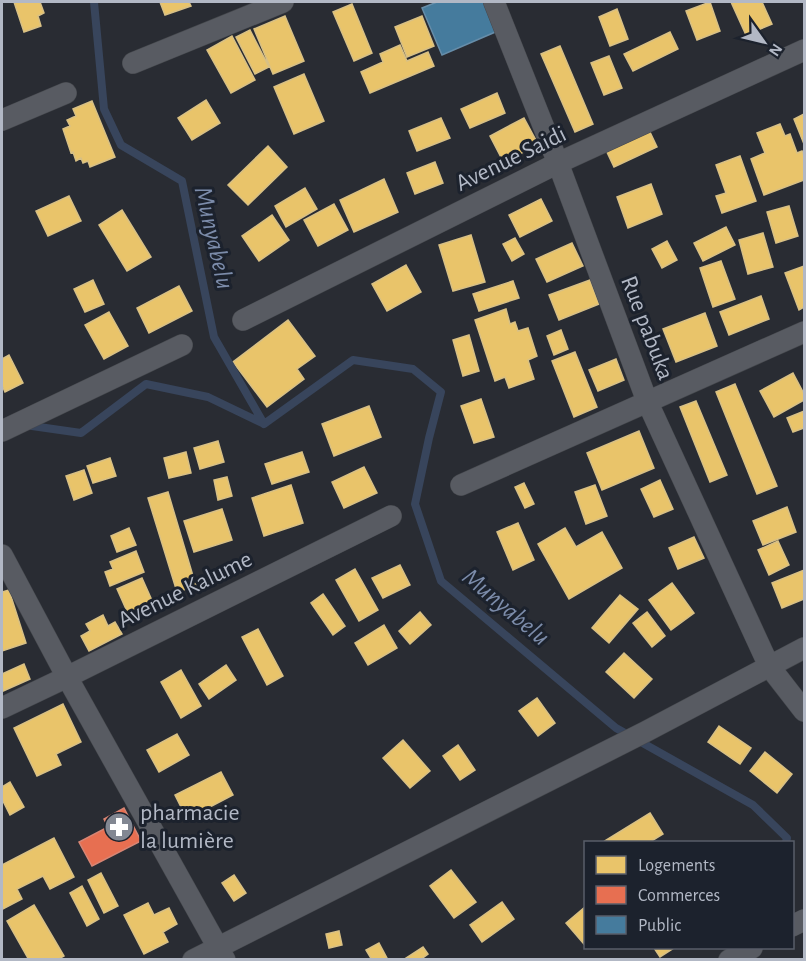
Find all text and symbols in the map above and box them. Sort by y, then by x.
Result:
north arrow [734,12,794,72]
text: N [766,41,785,59]
street label: Avenue Saidi [452,122,570,196]
water label: Munyabelu [190,184,238,292]
street label: Rue pabuka [616,273,678,383]
street label: Avenue Kalume [114,547,256,633]
water label: Munyabelu [458,563,554,651]
place label: pharmacie la lumière [140,801,240,853]
pharmacy icon: pharmacie la lumière [103,811,135,843]
legend [584,841,794,949]
text: Logements [638,857,716,875]
text: Commerces [638,887,720,905]
text: Public [638,917,681,935]

